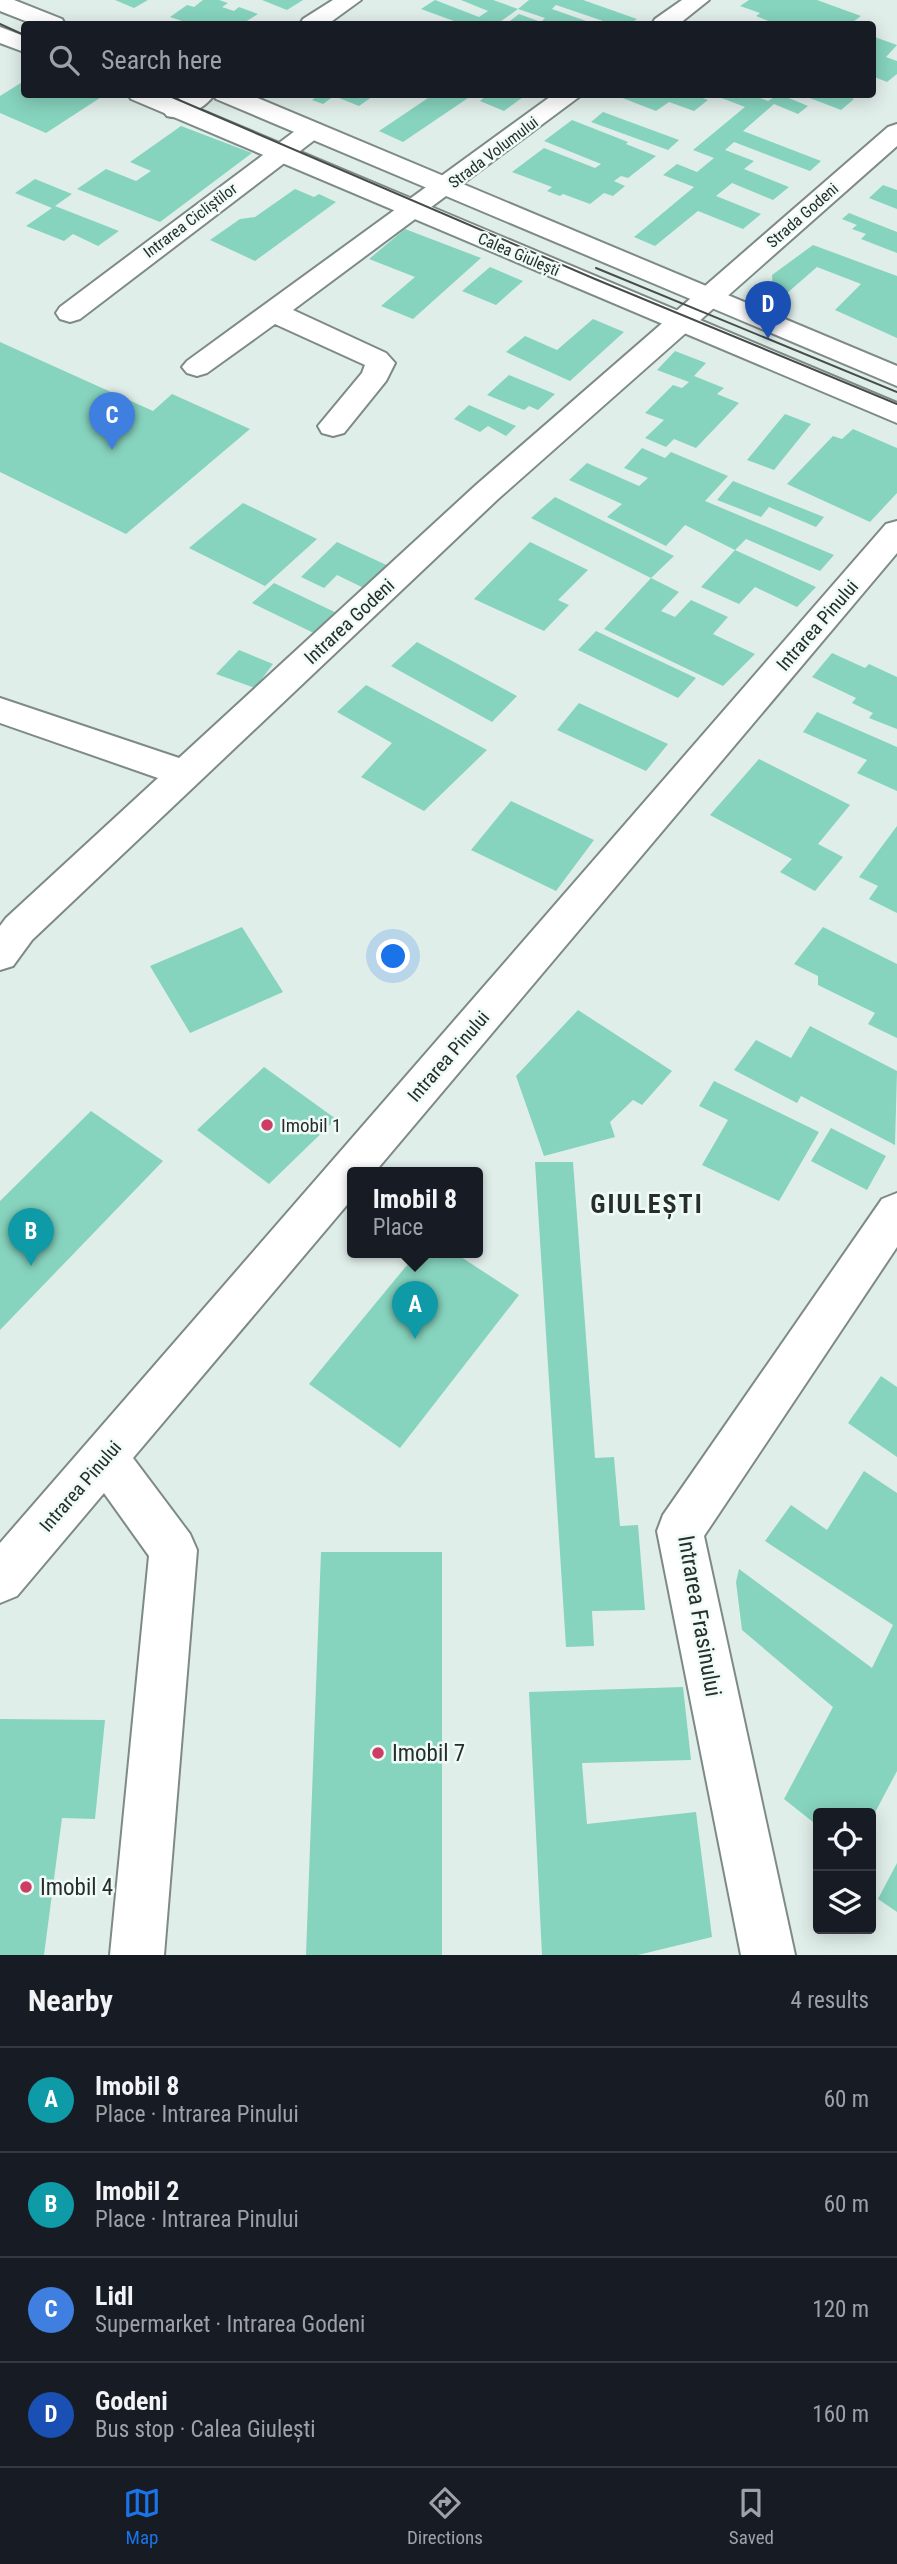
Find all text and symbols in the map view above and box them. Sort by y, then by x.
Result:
search box [21,21,876,98]
icon: search [45,41,83,79]
text: Search here [101,45,222,75]
street label: Strada Volumului [445,112,542,192]
street label: Intrarea Cicliștilor [140,179,241,262]
street label: Strada Godeni [763,179,842,252]
street label: Calea Giulești [475,229,563,281]
pin: D [745,281,791,339]
pin: C [89,392,135,450]
street label: Intrarea Godeni [300,574,399,669]
street label: Intrarea Pinului [772,575,863,676]
your location [376,939,410,973]
street label: Intrarea Pinului [403,1006,494,1107]
place label: Imobil 1 [281,1114,341,1137]
marker: Imobil 1 [259,1117,275,1133]
popup [347,1167,483,1258]
text: Imobil 8 [373,1184,457,1214]
district label: GIULEȘTI [590,1189,704,1220]
pin: B [8,1208,54,1266]
text: Place [373,1214,423,1241]
pin: A [392,1281,438,1339]
street label: Intrarea Pinului [35,1436,126,1537]
street label: Intrarea Frasinului [672,1533,727,1699]
place label: Imobil 7 [392,1740,465,1767]
marker: Imobil 7 [370,1745,386,1761]
map controls [813,1808,876,1934]
button: locate [813,1808,876,1871]
button: layers [813,1871,876,1934]
place label: Imobil 4 [40,1874,113,1901]
marker: Imobil 4 [18,1879,34,1895]
text: Nearby [28,1983,113,2018]
text: 4 results [791,1987,869,2014]
text: Imobil 8 [95,2071,179,2101]
text: A [44,2086,58,2113]
text: 60 m [824,2086,869,2113]
text: Place · Intrarea Pinului [95,2101,299,2128]
text: Imobil 2 [95,2176,179,2206]
text: B [45,2191,57,2218]
text: 60 m [824,2191,869,2218]
text: Place · Intrarea Pinului [95,2206,299,2233]
text: Lidl [95,2281,133,2311]
text: C [44,2296,58,2323]
text: 120 m [812,2296,869,2323]
text: Supermarket · Intrarea Godeni [95,2311,365,2338]
text: Godeni [95,2386,168,2416]
text: D [45,2401,58,2428]
text: 160 m [812,2401,869,2428]
text: Bus stop · Calea Giulești [95,2416,316,2443]
tab: Map [123,2484,161,2549]
tab: Directions [407,2484,483,2549]
tab: Saved [729,2484,774,2549]

